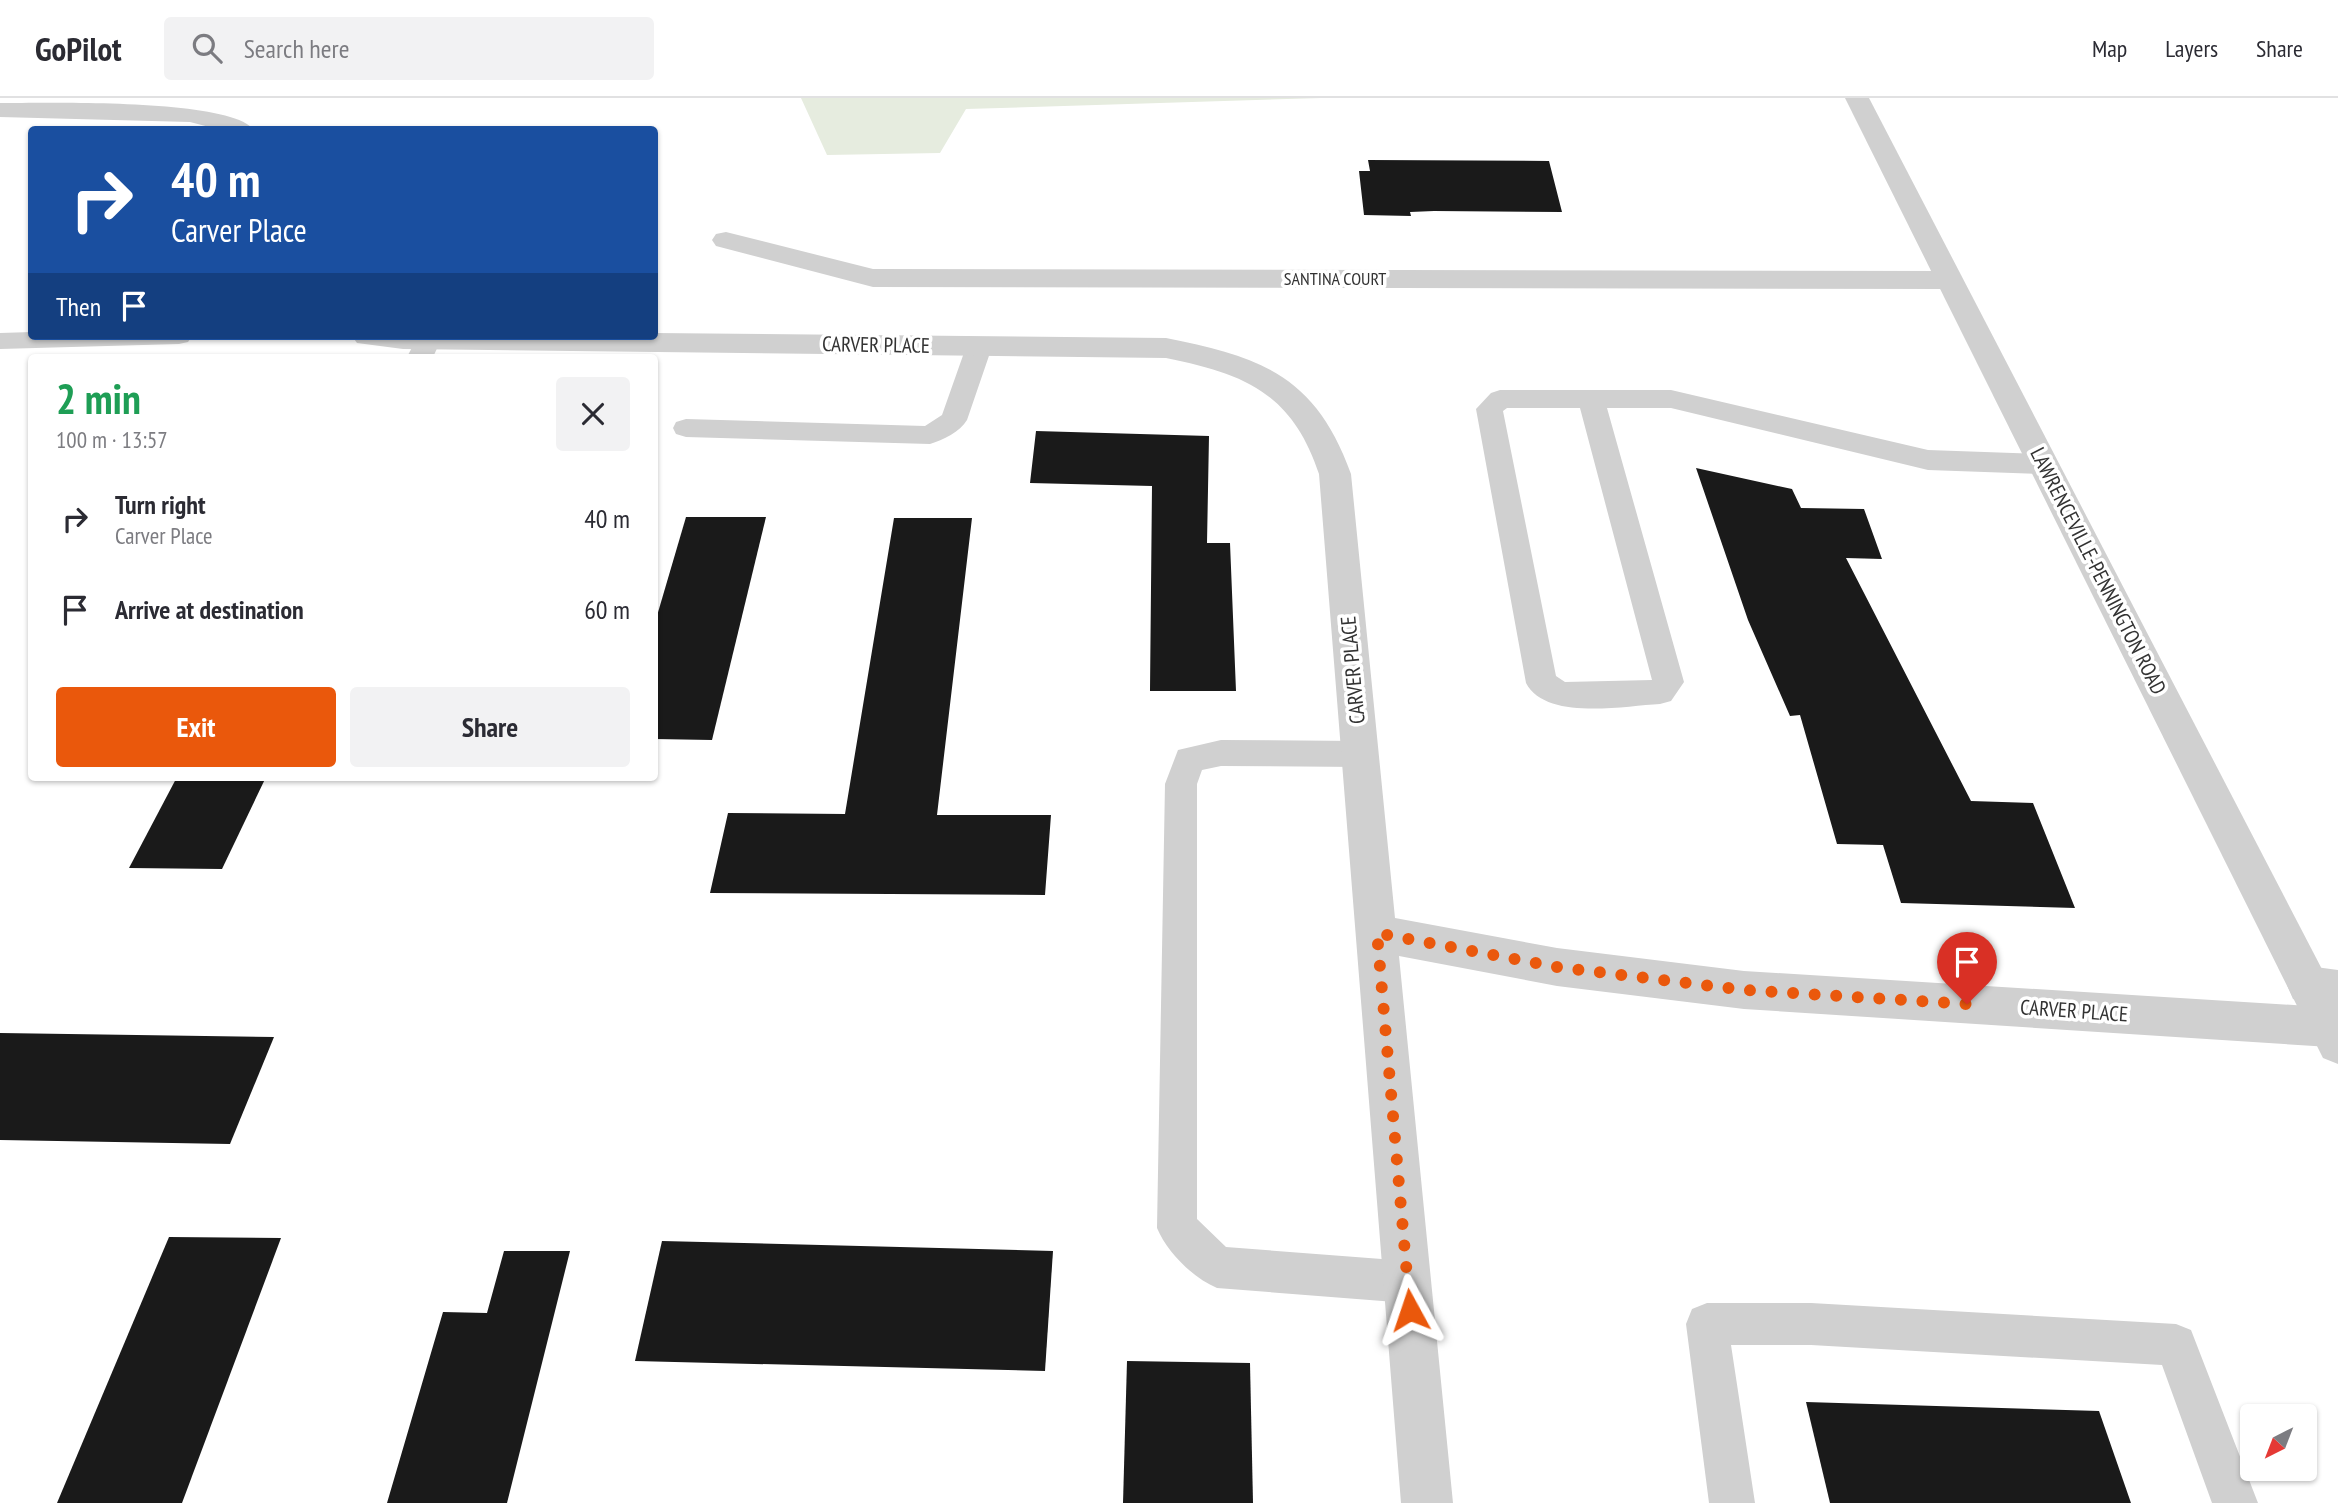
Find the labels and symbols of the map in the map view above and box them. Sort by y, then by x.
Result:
street label: SANTINA COURT [1284,267,1386,290]
street label: CARVER PLACE [822,330,930,359]
street label: LAWRENCEVILLE-PENNINGTON ROAD [2024,443,2173,699]
street label: CARVER PLACE [1334,615,1371,725]
pin [1937,932,1997,1004]
street label: CARVER PLACE [2019,993,2129,1028]
position arrow [1373,1273,1447,1347]
north arrow [2240,1404,2317,1480]

